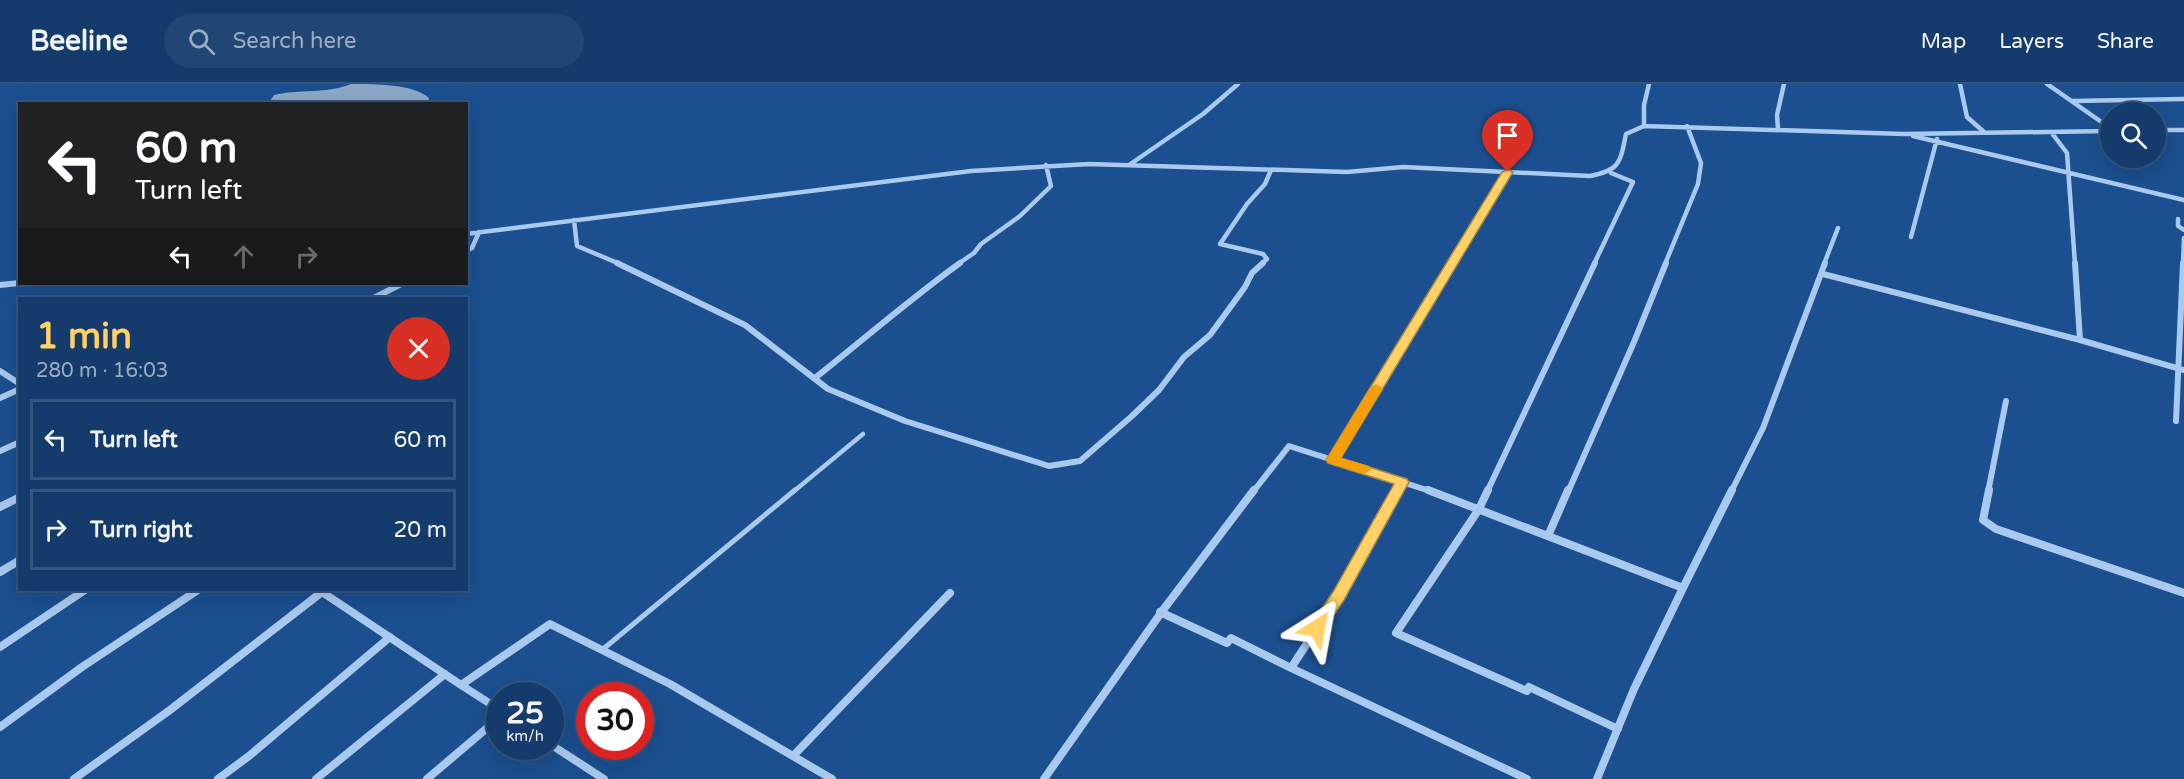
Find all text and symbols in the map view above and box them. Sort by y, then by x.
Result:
search box [164,14,584,68]
text: Beeline [30,24,128,58]
icon: search [185,25,218,58]
text: Search here [233,28,357,54]
text: Map [1921,29,1966,54]
text: Layers [1999,29,2064,54]
text: Share [2097,29,2154,54]
map controls [2100,102,2166,168]
button: search [2100,102,2166,168]
pin [1482,110,1533,172]
icon: arrive [1491,119,1524,152]
text: 60 m [135,123,237,174]
icon: left [36,126,114,204]
text: Turn left [135,174,242,207]
icon: left [164,240,197,273]
icon: ahead [227,240,260,273]
icon: right [290,240,323,273]
text: 1 min [36,315,132,358]
button: close [387,317,450,380]
text: 280 m · 16:03 [36,359,168,383]
icon: left [39,423,72,456]
text: Turn left [90,427,178,453]
text: 60 m [393,427,447,453]
icon: right [39,513,72,546]
text: Turn right [90,517,192,543]
text: 20 m [393,517,447,543]
position arrow [1285,596,1349,660]
speed limit sign: 30 [576,682,654,760]
text: 25 [506,695,544,732]
text: km/h [506,727,544,745]

